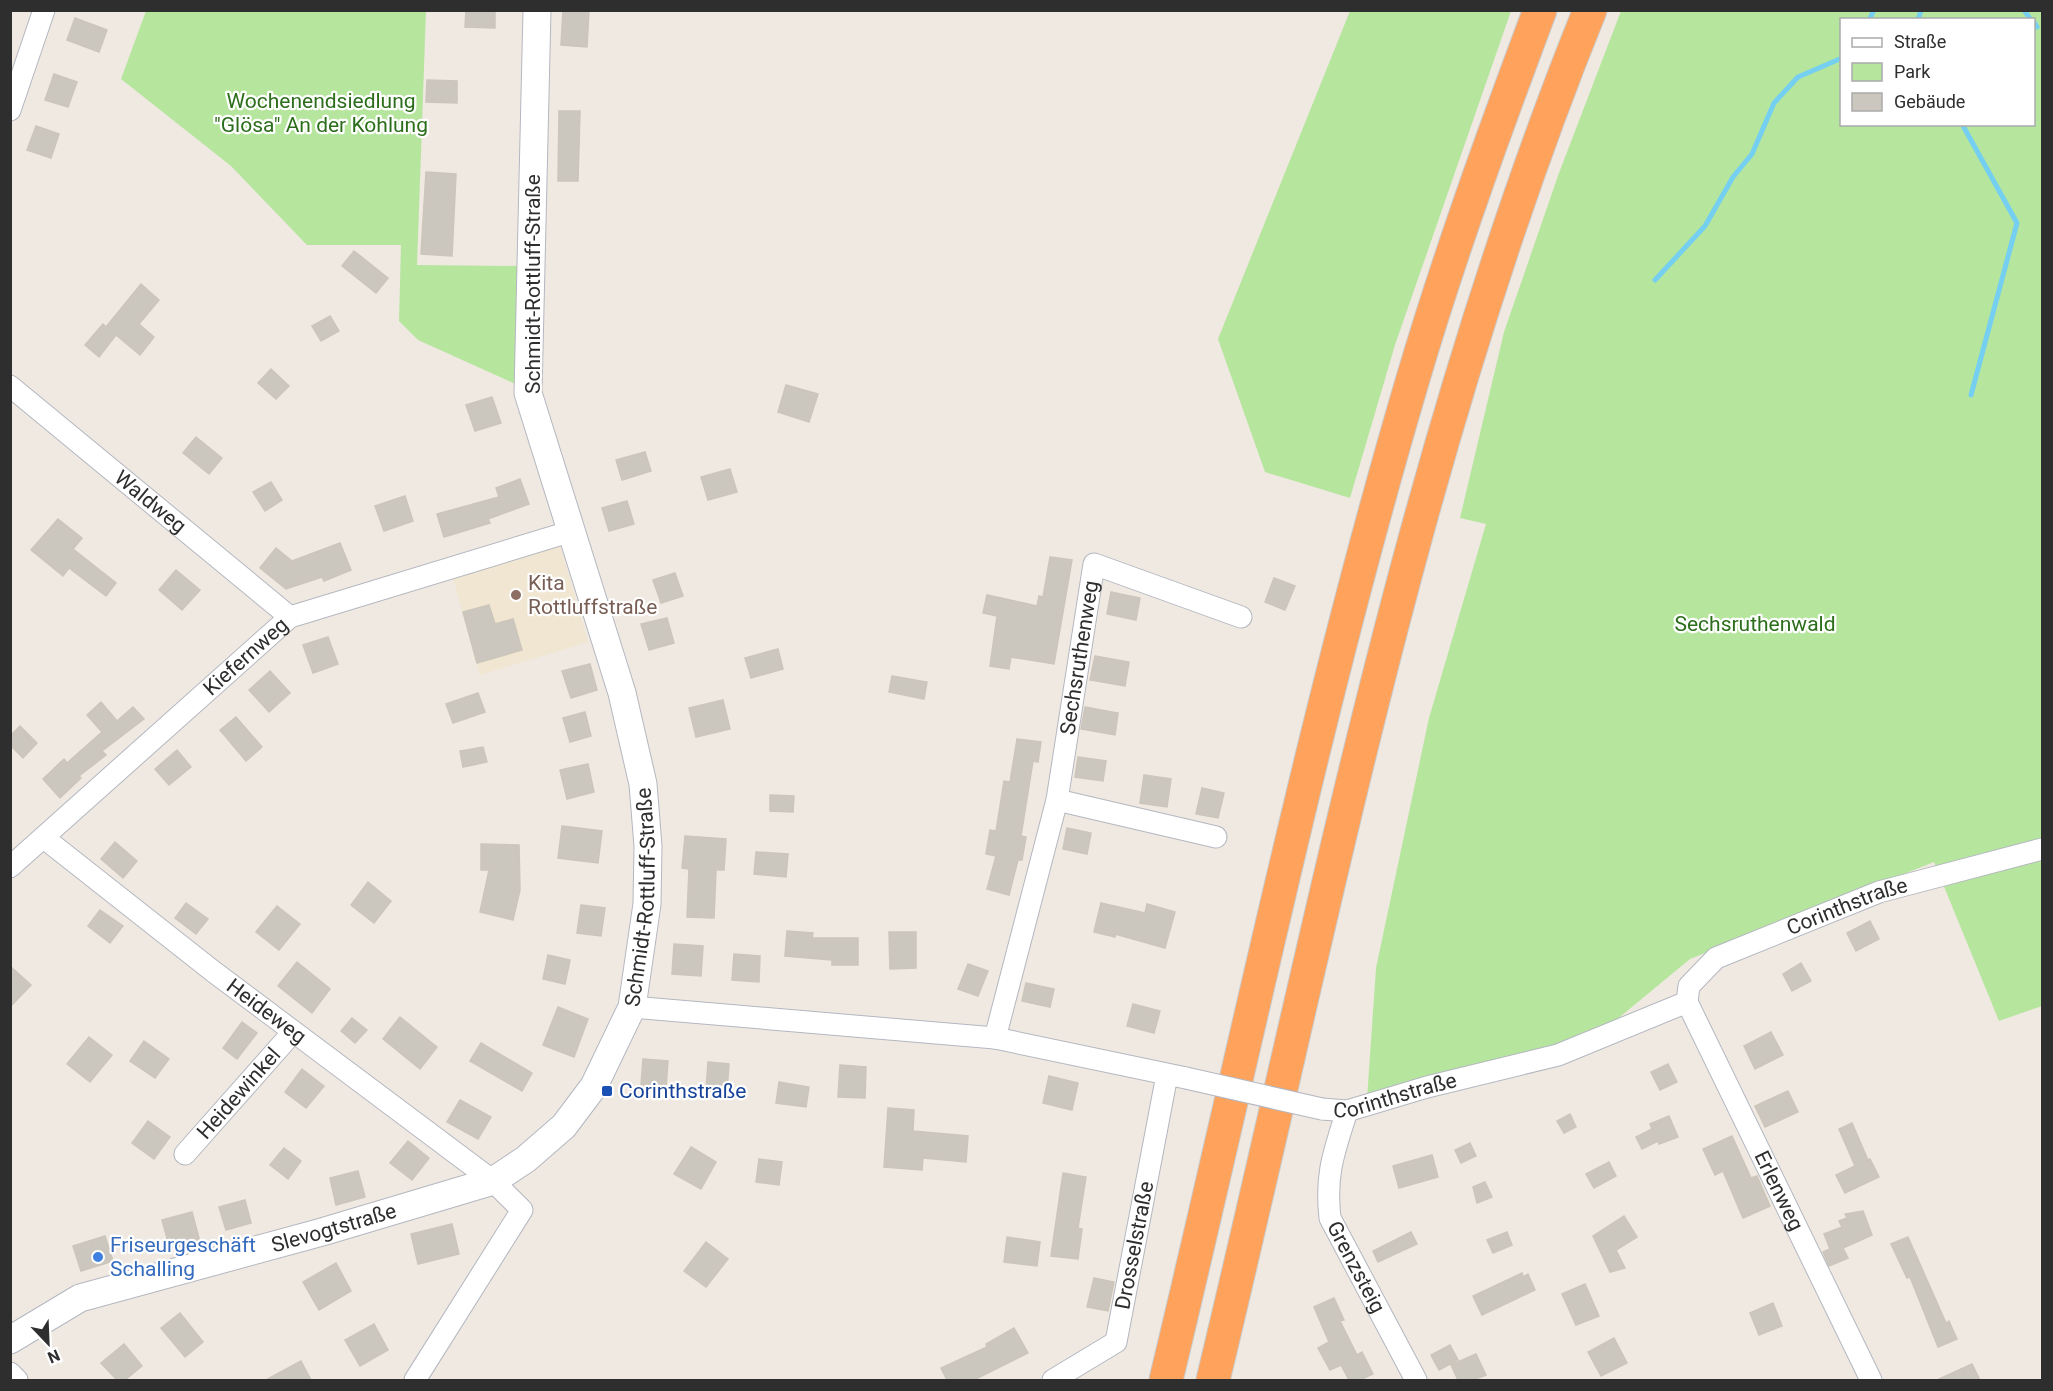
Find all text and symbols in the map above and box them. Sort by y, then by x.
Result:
legend [1840,18,2035,126]
text: Straße [1894,31,1946,52]
text: Park [1894,61,1931,82]
park label: Wochenendsiedlung "Glösa" An der Kohlung [214,89,428,137]
text: Gebäude [1894,91,1965,112]
street label: Schmidt-Rottluff-Straße [521,174,545,394]
street label: Waldweg [110,465,191,538]
place label: Kita Rottluffstraße [528,571,657,619]
street label: Sechsruthenweg [1055,579,1103,736]
marker: Kita Rottluffstraße [509,588,523,602]
park label: Sechsruthenwald [1674,612,1836,636]
street label: Kiefernweg [199,613,293,700]
street label: Schmidt-Rottluff-Straße [620,787,660,1008]
street label: Corinthstraße [1783,873,1910,940]
street label: Heideweg [222,974,311,1049]
street label: Heidewinkel [192,1043,285,1144]
street label: Corinthstraße [1332,1068,1459,1123]
place label: Corinthstraße [619,1079,746,1103]
marker: Corinthstraße [600,1084,614,1098]
street label: Erlenweg [1749,1147,1808,1235]
street label: Drosselstraße [1110,1179,1158,1311]
street label: Slevogtstraße [269,1199,399,1257]
street label: Grenzsteig [1322,1217,1390,1317]
place label: Friseurgeschäft Schalling [110,1233,256,1281]
marker: Friseurgeschäft Schalling [91,1250,105,1264]
north arrow [18,1313,78,1373]
text: N [45,1345,63,1367]

